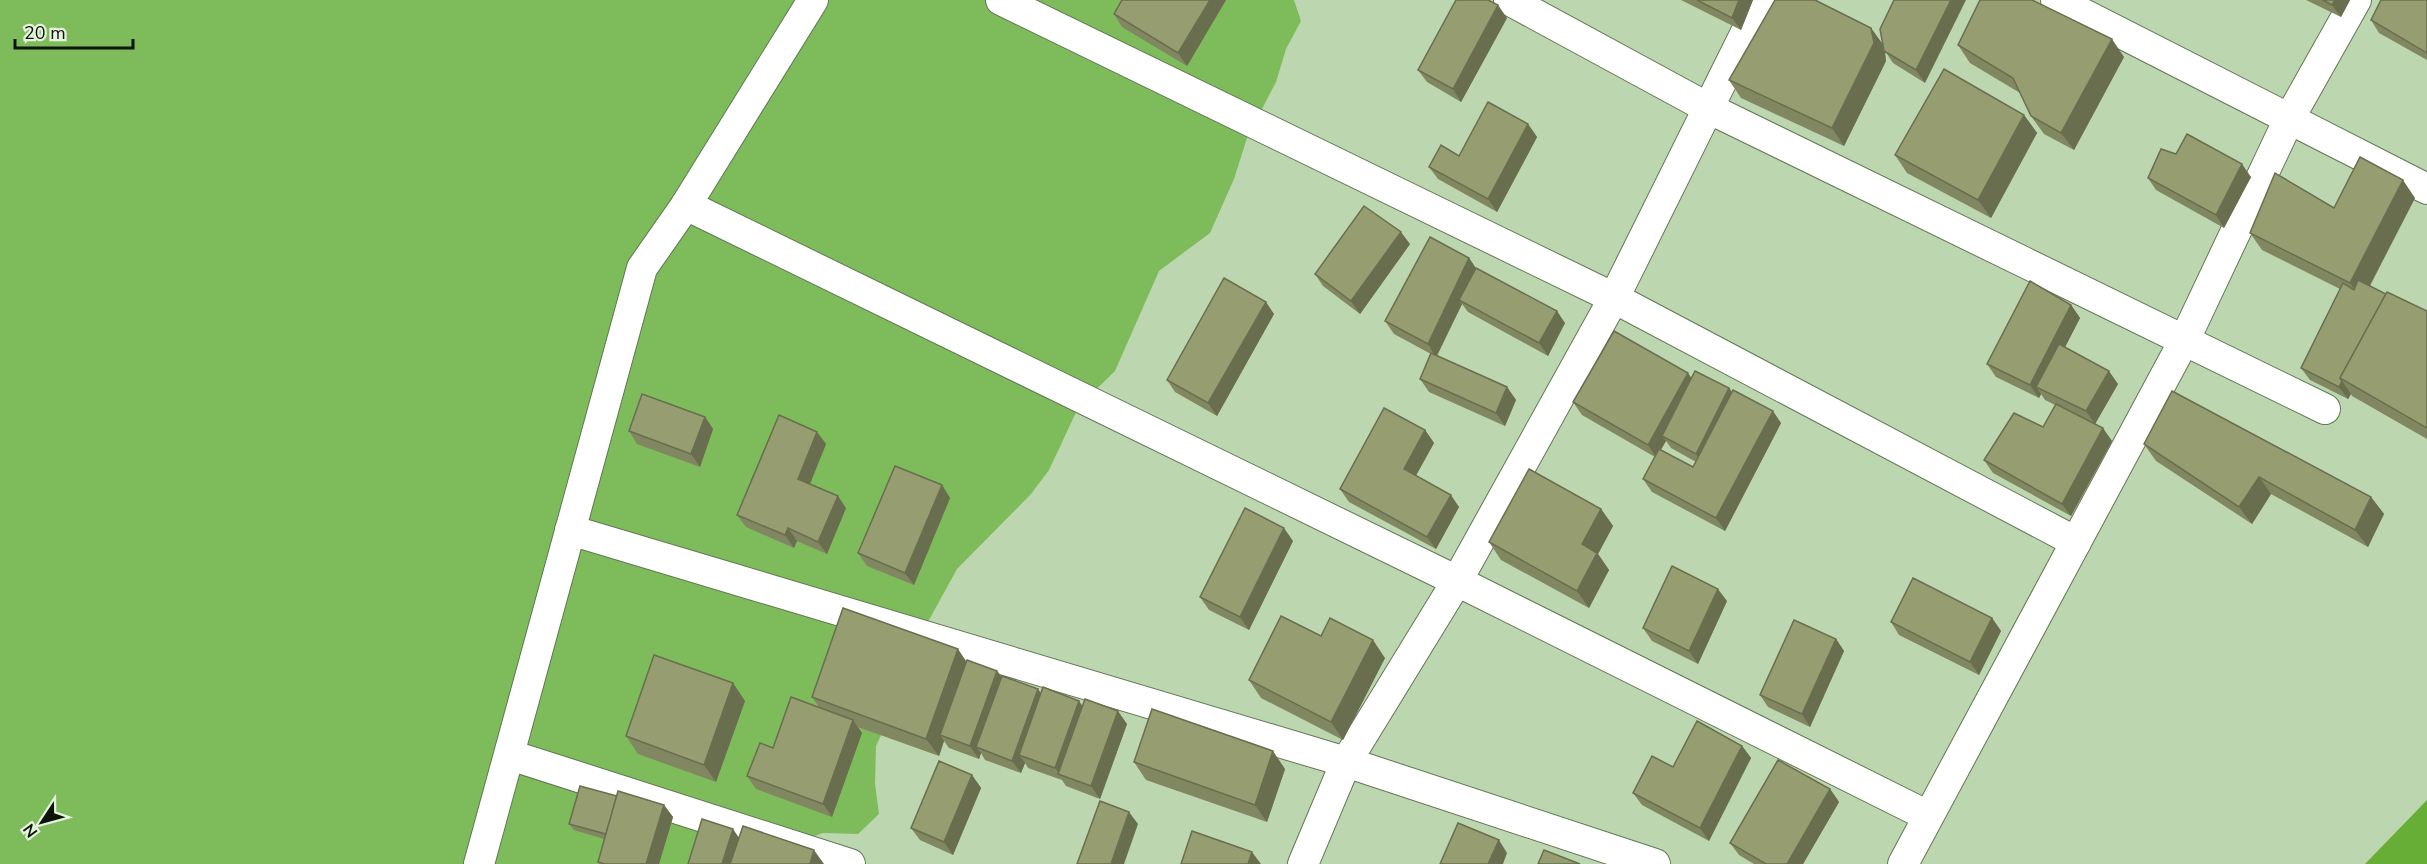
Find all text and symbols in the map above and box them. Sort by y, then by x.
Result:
scale bar [15,12,134,50]
text: 20 m [24,21,66,45]
north arrow [12,792,72,852]
text: N [18,819,43,842]

